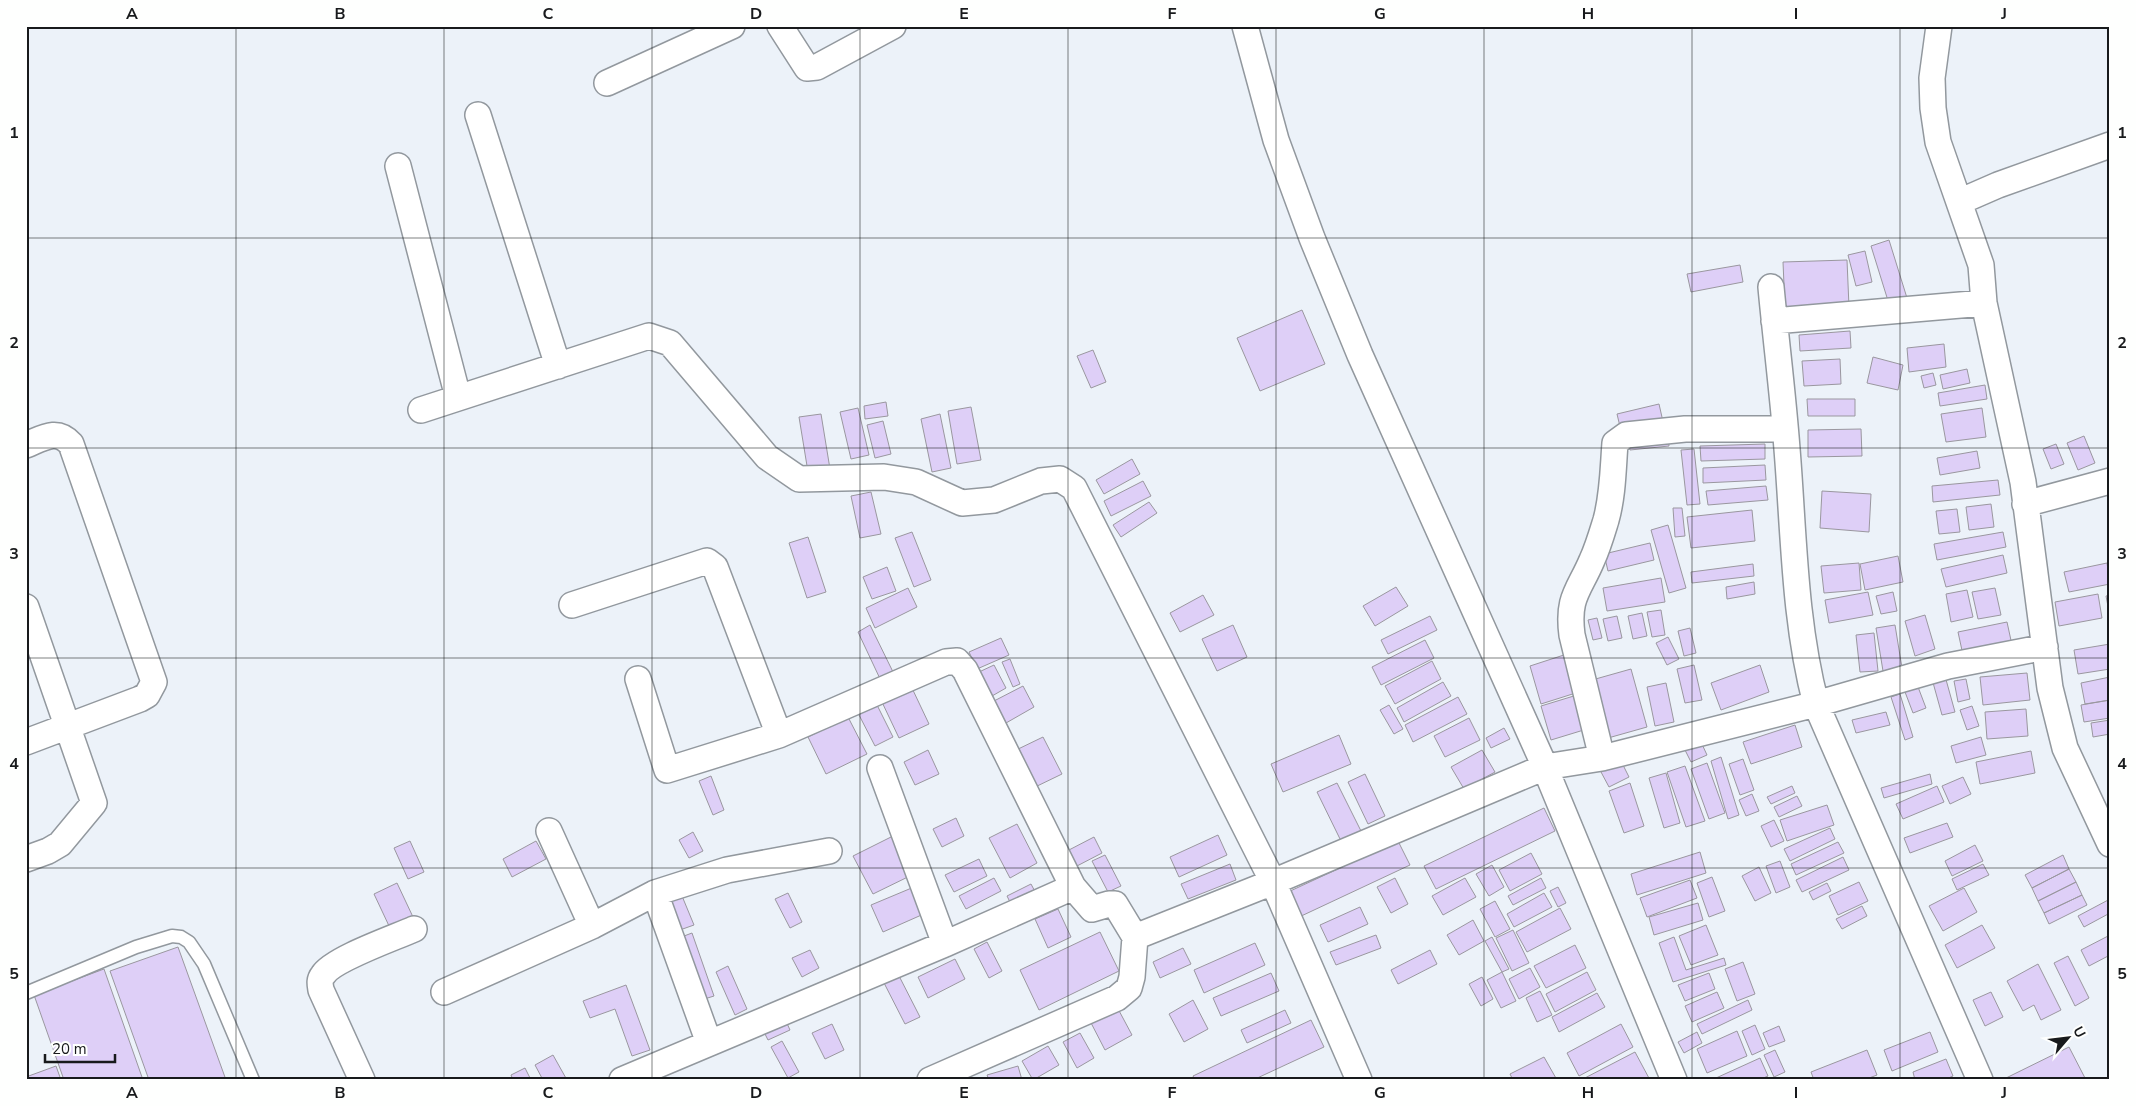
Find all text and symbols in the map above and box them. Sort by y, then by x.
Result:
text: A [126,3,138,25]
text: B [334,3,346,25]
text: C [543,3,554,25]
text: D [750,3,762,25]
text: E [959,3,969,25]
text: F [1168,3,1177,25]
text: G [1374,3,1386,25]
text: H [1582,3,1594,25]
text: I [1794,3,1798,25]
text: J [2000,3,2007,25]
text: 1 [9,122,19,144]
text: 1 [2117,122,2127,144]
text: 2 [9,332,19,354]
text: 2 [2117,332,2127,354]
text: 3 [9,543,19,565]
text: 3 [2117,543,2127,565]
text: 4 [9,753,19,775]
text: 4 [2117,753,2127,775]
text: 5 [9,963,19,985]
text: 5 [2117,963,2127,985]
north arrow [2044,1014,2094,1064]
text: U [2068,1023,2090,1041]
scale bar [45,1031,115,1063]
text: 20 m [52,1039,87,1059]
text: A [126,1082,138,1104]
text: B [334,1082,346,1104]
text: C [543,1082,554,1104]
text: D [750,1082,762,1104]
text: E [959,1082,969,1104]
text: F [1168,1082,1177,1104]
text: G [1374,1082,1386,1104]
text: H [1582,1082,1594,1104]
text: I [1794,1082,1798,1104]
text: J [2000,1082,2007,1104]

